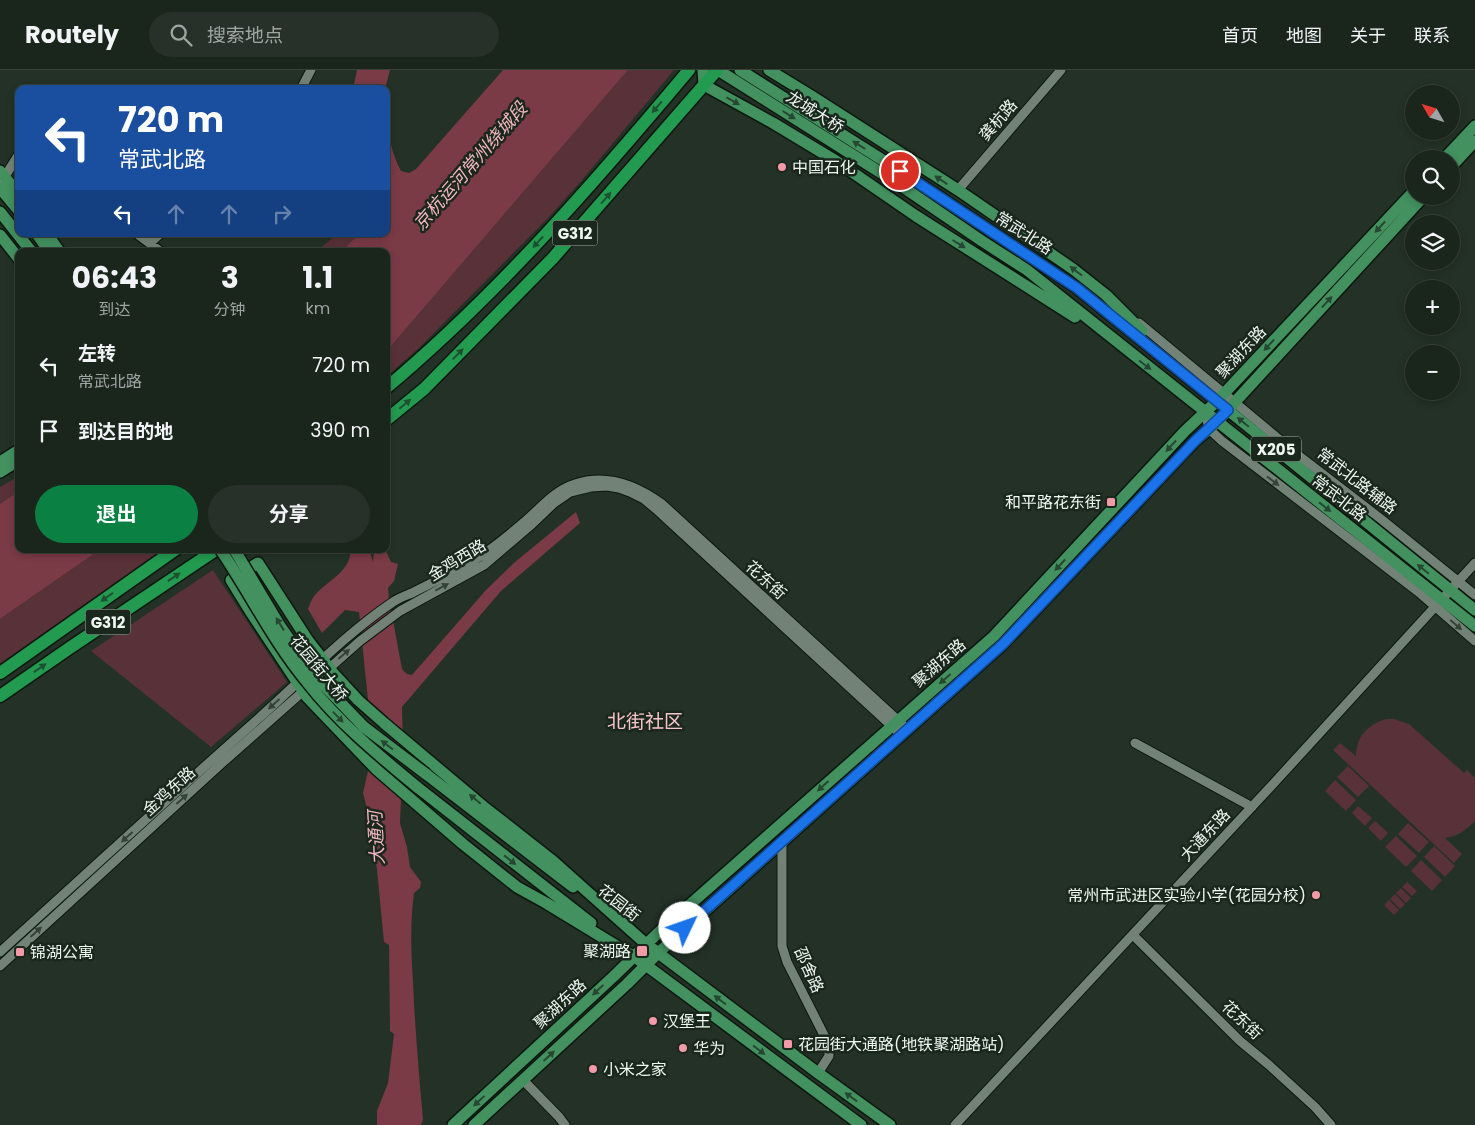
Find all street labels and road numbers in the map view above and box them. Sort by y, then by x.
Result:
street label: 龙城大桥 [782,85,848,139]
street label: 龚杭路 [974,94,1022,146]
street label: 常武北路 [991,206,1057,260]
road number: G312 [552,220,598,246]
street label: 聚湖东路 [1211,321,1271,383]
road number: X205 [1251,436,1301,462]
street label: 常武北路辅路 [1313,444,1401,518]
street label: 常武北路 [1308,471,1370,525]
street label: 金鸡西路 [424,534,490,586]
street label: 花东街 [740,555,792,605]
road number: G312 [86,610,130,634]
street label: 花园街大桥 [285,630,353,706]
street label: 聚湖东路 [907,633,971,693]
street label: 金鸡东路 [138,761,200,821]
street label: 大通东路 [1175,804,1235,866]
street label: 花园街 [593,879,645,927]
street label: 邵舍路 [789,943,829,997]
street label: 聚湖东路 [529,974,591,1034]
street label: 花东街 [1217,995,1267,1045]

